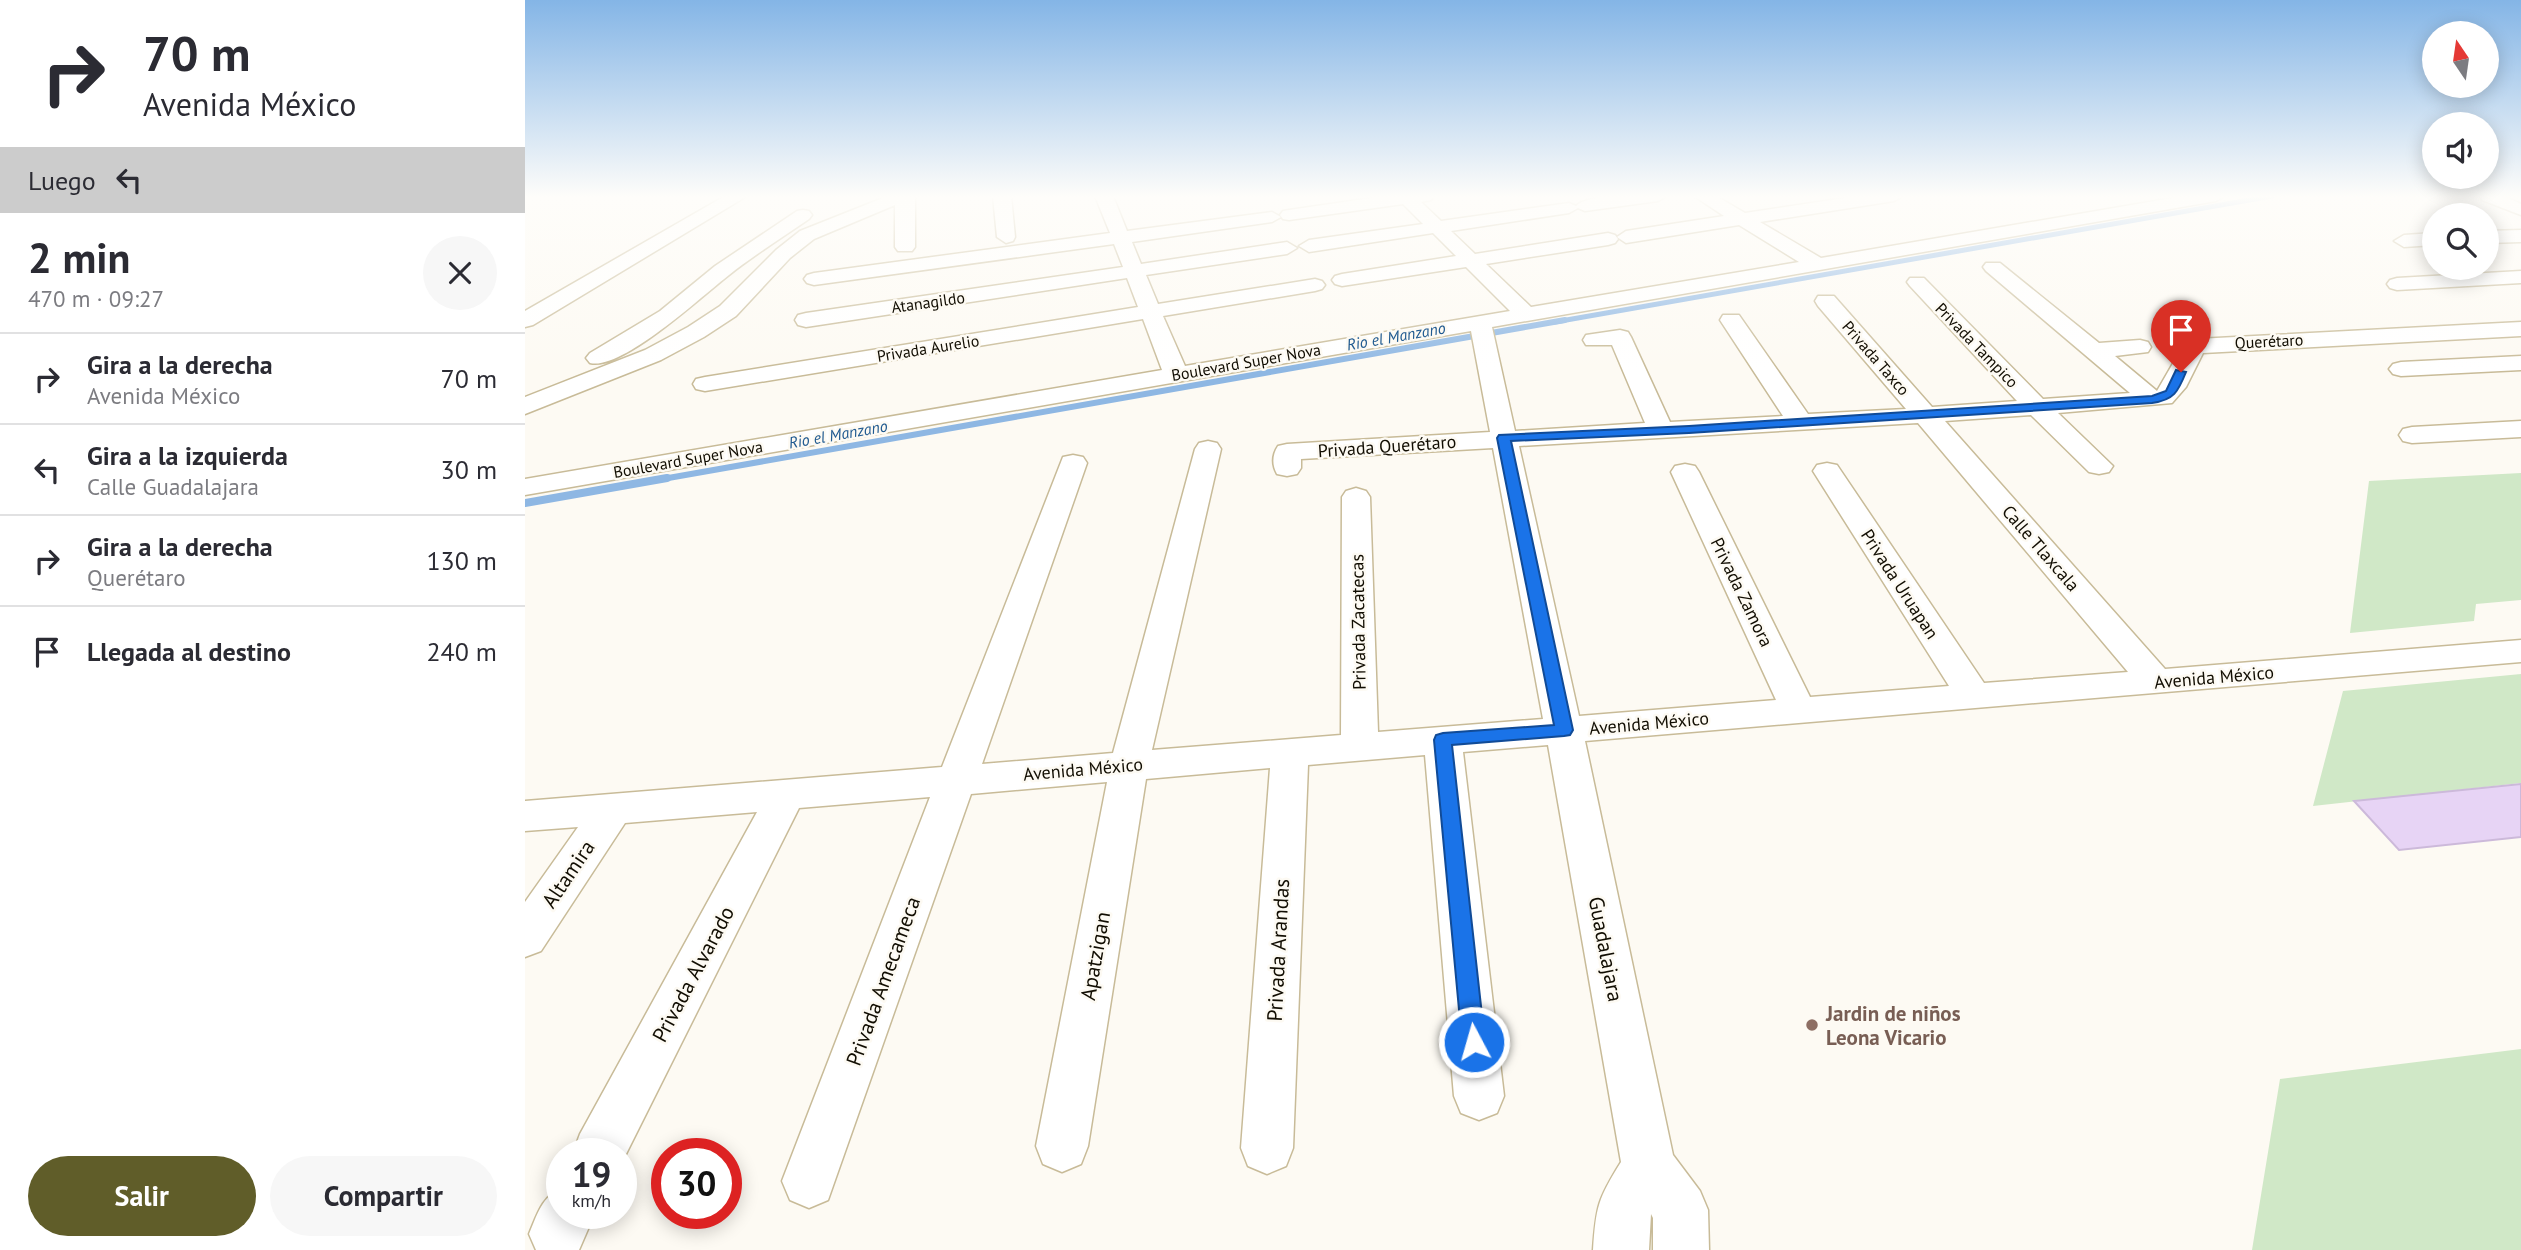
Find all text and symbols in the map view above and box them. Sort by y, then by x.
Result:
text: 70 m [143,21,250,85]
north arrow [2422,21,2499,98]
map controls [2422,21,2499,280]
icon: right [28,28,119,119]
text: Avenida México [143,83,356,125]
button: sound [2422,112,2499,189]
icon: left [110,161,148,199]
text: Luego [28,164,96,197]
button: search [2422,203,2499,280]
text: 2 min [28,230,130,285]
button: close [423,236,497,310]
text: 470 m · 09:27 [28,284,164,313]
street label: Atanagildo [890,287,966,317]
street label: Privada Tampico [1931,298,2023,392]
pin [2151,300,2211,372]
icon: arrive [2162,311,2200,349]
water label: Rio el Manzano [1345,317,1447,355]
street label: Privada Taxco [1838,317,1914,399]
street label: Querétaro [2234,329,2304,353]
street label: Privada Aurelio [875,330,981,366]
street label: Boulevard Super Nova [1170,339,1322,385]
text: Gira a la derecha [87,348,273,381]
icon: right [28,360,66,398]
text: 70 m [441,362,497,395]
text: Avenida México [87,381,240,410]
water label: Rio el Manzano [787,415,889,453]
street label: Privada Querétaro [1317,430,1457,462]
street label: Boulevard Super Nova [612,436,764,482]
text: Gira a la izquierda [87,439,288,472]
icon: left [28,451,66,489]
text: 30 m [441,453,497,486]
text: Calle Guadalajara [87,472,259,501]
street label: Calle Tlaxcala [1997,500,2085,596]
street label: Privada Uruapan [1856,525,1944,643]
text: Gira a la derecha [87,530,273,563]
street label: Privada Zamora [1706,534,1778,650]
icon: right [28,542,66,580]
text: 130 m [426,544,497,577]
street label: Privada Zacatecas [1345,554,1371,690]
text: Querétaro [87,563,186,592]
icon: arrive [28,633,66,671]
text: Llegada al destino [87,635,291,668]
text: 240 m [426,635,497,668]
street label: Avenida México [2153,660,2275,694]
street label: Avenida México [1588,706,1710,740]
street label: Avenida México [1022,752,1144,786]
street label: Altamira [536,835,600,913]
street label: Privada Arandas [1261,878,1295,1022]
street label: Privada Amecameca [840,893,926,1069]
street label: Guadalajara [1583,894,1629,1004]
street label: Privada Alvarado [646,901,740,1047]
street label: Apatzigan [1074,910,1116,1002]
place label: Jardin de niños Leona Vicario [1825,1000,1961,1051]
position arrow [1437,1005,1511,1079]
marker: Jardin de niños Leona Vicario [1804,1017,1820,1033]
speed limit sign: 30 [651,1138,742,1229]
text: 19 [572,1151,611,1197]
button: Salir [28,1156,256,1236]
button: Compartir [270,1156,497,1236]
text: km/h [572,1189,611,1212]

